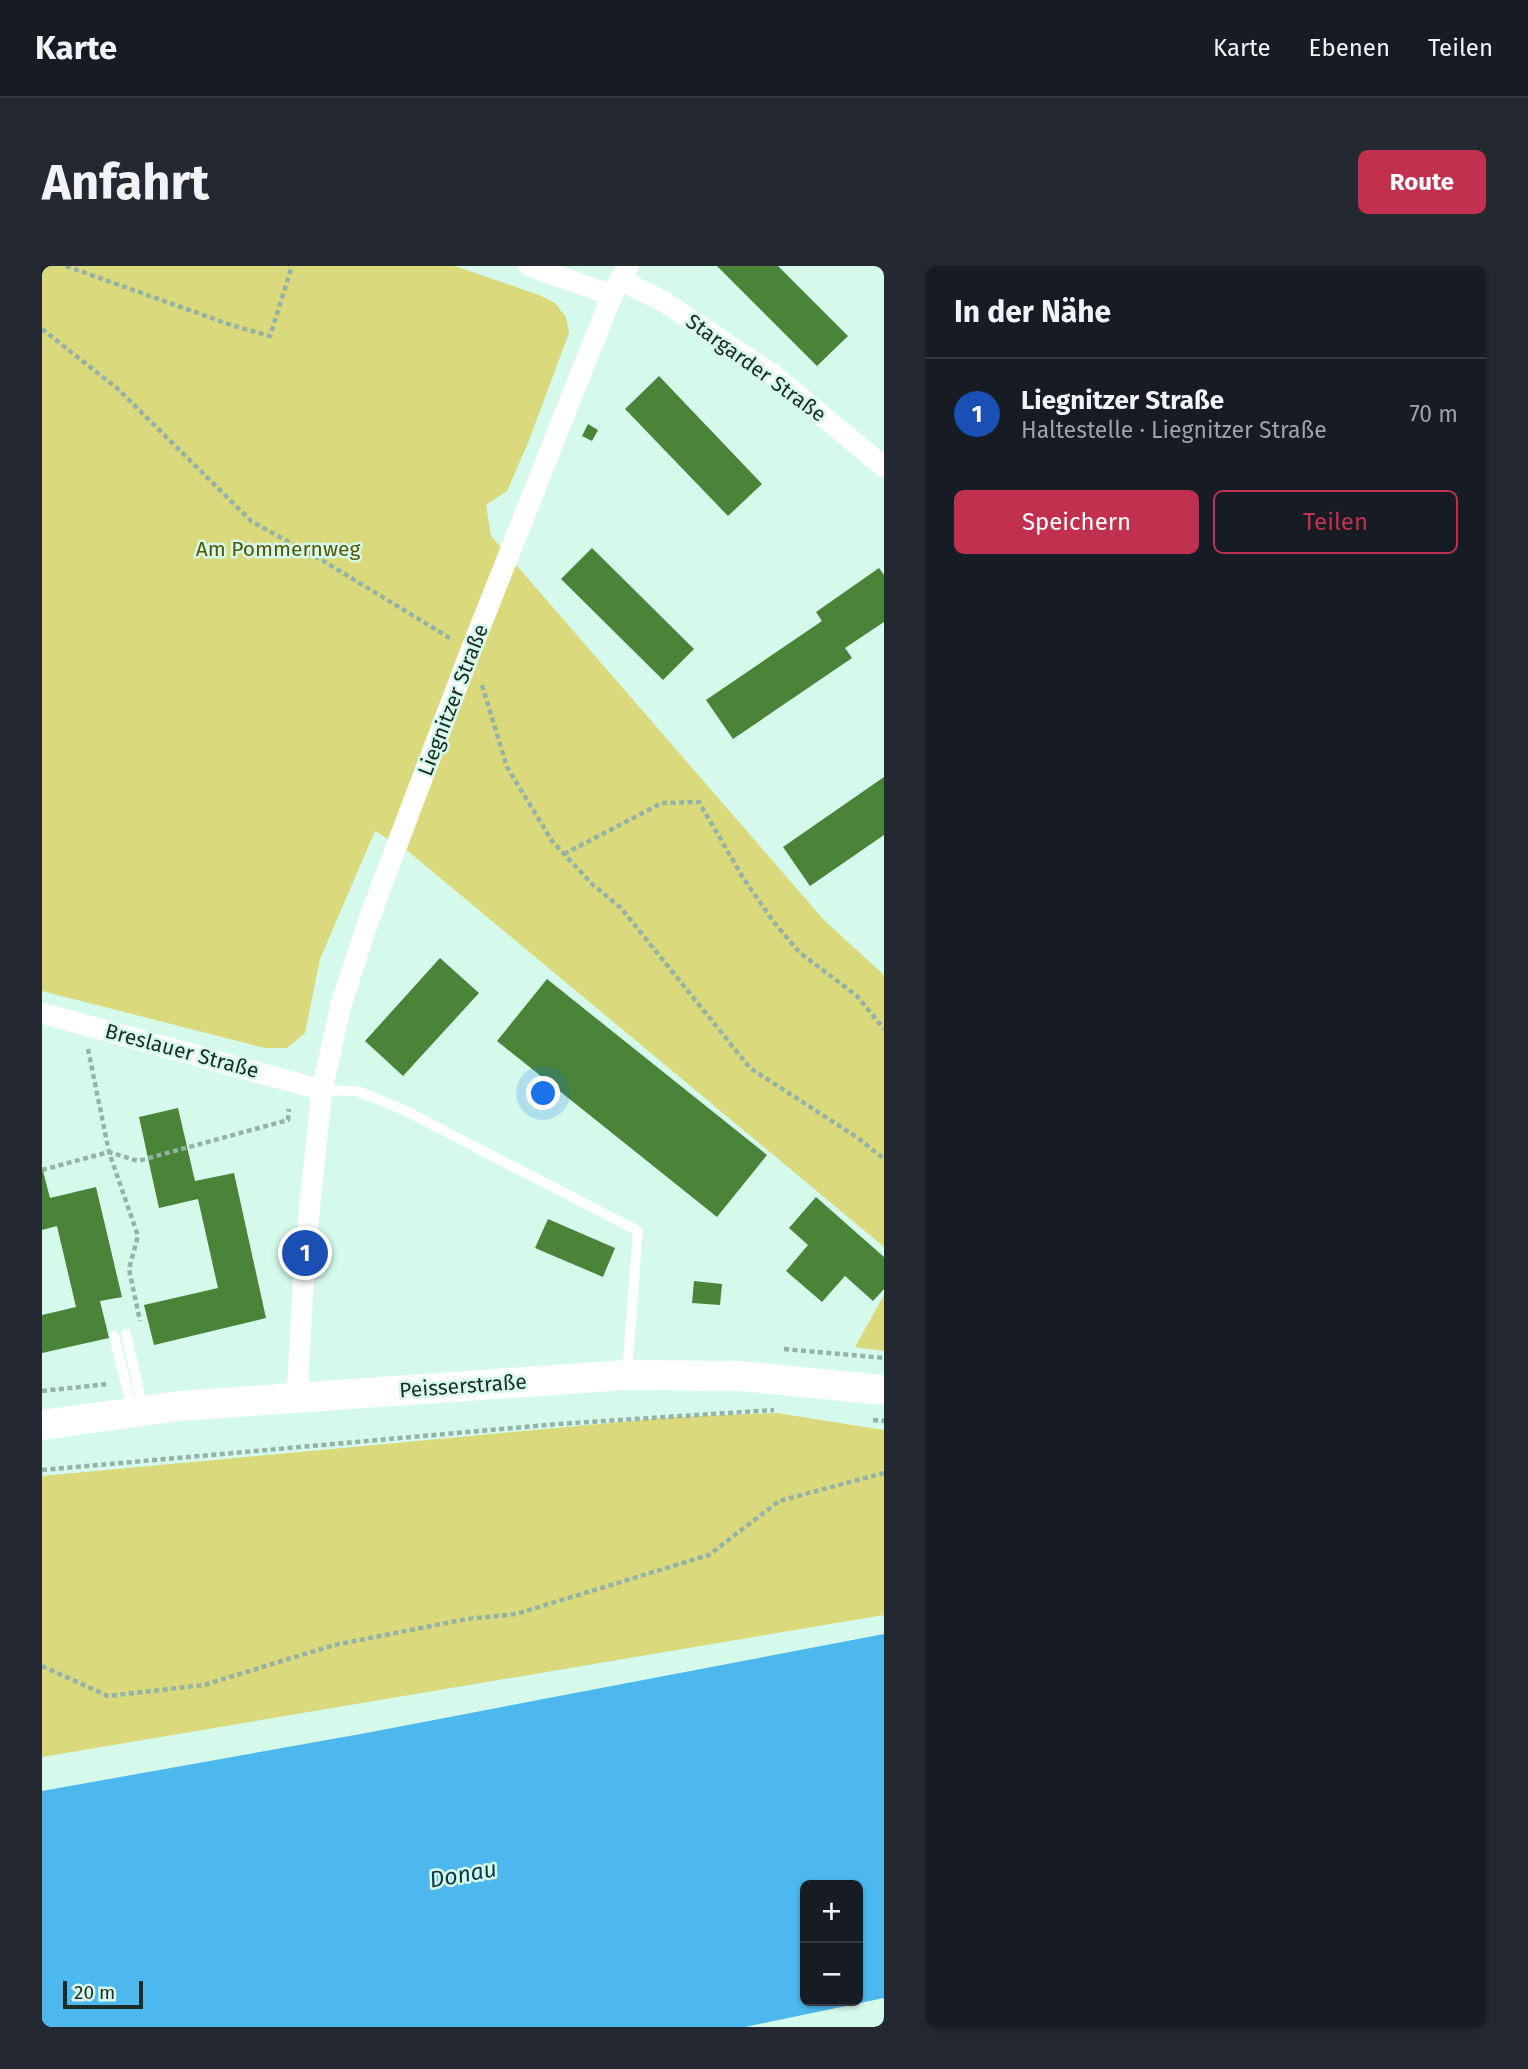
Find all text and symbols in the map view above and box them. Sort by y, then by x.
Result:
text: Karte [35,28,117,68]
text: Karte [1213,34,1271,62]
text: Ebenen [1309,34,1390,62]
text: Teilen [1428,34,1493,62]
button: Route [1358,150,1486,214]
text: Anfahrt [42,153,209,212]
text: In der Nähe [954,294,1111,330]
street label: Stargarder Straße [681,308,831,428]
text: Liegnitzer Straße [1021,385,1224,416]
text: 1 [972,400,982,428]
text: 70 m [1409,400,1458,428]
text: Haltestelle · Liegnitzer Straße [1021,416,1327,444]
button: Speichern [954,490,1199,554]
button: Teilen [1213,490,1458,554]
park label: Am Pommernweg [196,536,360,562]
street label: Liegnitzer Straße [412,620,494,780]
street label: Breslauer Straße [102,1018,262,1084]
your location [526,1076,560,1110]
pin: 1 [282,1227,328,1279]
street label: Peisserstraße [398,1369,528,1403]
water label: Donau [427,1854,499,1894]
map controls [800,1880,863,2006]
button: + [800,1880,863,1943]
button: − [800,1943,863,2006]
scale bar [63,1978,144,2010]
text: 20 m [74,1981,115,2004]

